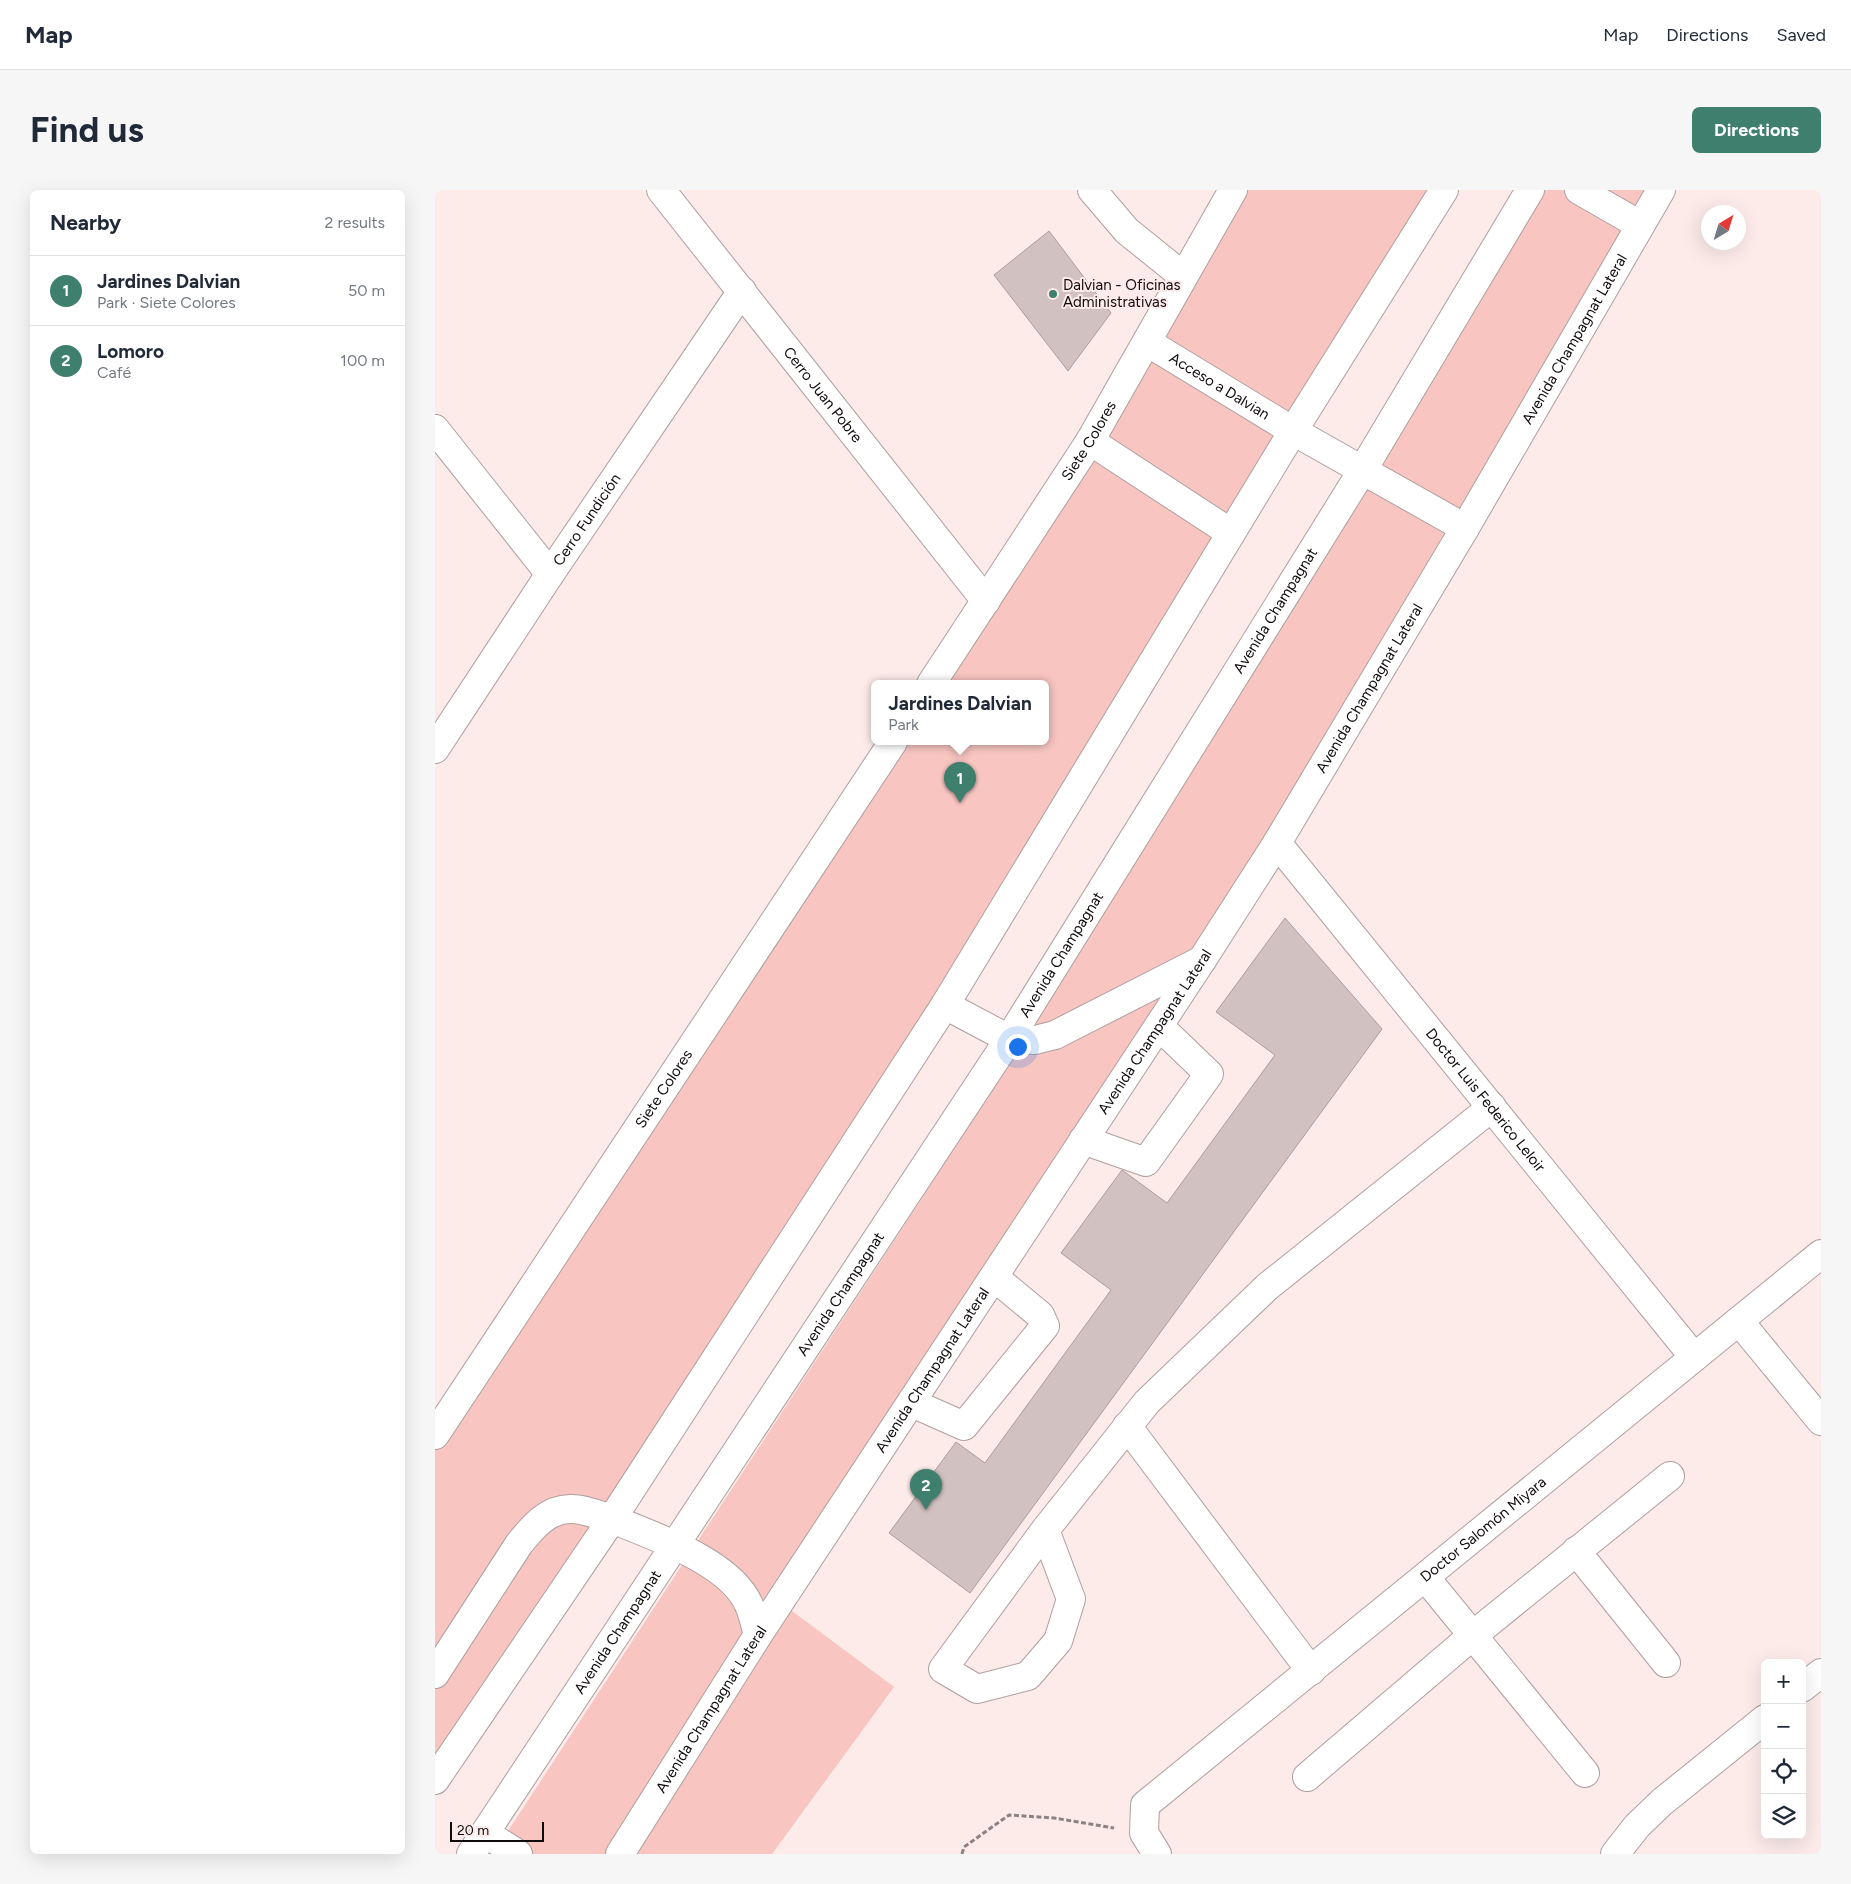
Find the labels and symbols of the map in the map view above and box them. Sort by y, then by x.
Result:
north arrow [1701,205,1746,250]
street label: Avenida Champagnat Lateral [1518,251,1631,427]
place label: Dalvian - Oficinas Administrativas [1063,276,1181,311]
marker: Dalvian - Oficinas Administrativas [1047,288,1059,300]
street label: Cerro Juan Pobre [780,343,866,446]
street label: Acceso a Dalvian [1166,349,1273,424]
street label: Siete Colores [1058,398,1120,484]
street label: Cerro Fundición [549,470,624,569]
street label: Avenida Champagnat [1229,544,1321,677]
street label: Avenida Champagnat Lateral [1312,600,1427,776]
pin: 1 [944,762,976,803]
street label: Avenida Champagnat [1016,888,1107,1021]
street label: Avenida Champagnat Lateral [1094,946,1216,1117]
street label: Doctor Luis Federico Leloir [1422,1025,1549,1175]
your location [1005,1034,1031,1060]
street label: Siete Colores [631,1046,696,1131]
street label: Avenida Champagnat [793,1228,888,1359]
street label: Avenida Champagnat Lateral [872,1284,993,1456]
pin: 2 [910,1469,942,1510]
street label: Doctor Salomón Miyara [1417,1473,1550,1586]
street label: Avenida Champagnat [570,1566,665,1697]
street label: Avenida Champagnat Lateral [652,1623,770,1796]
scale bar [450,1819,544,1842]

